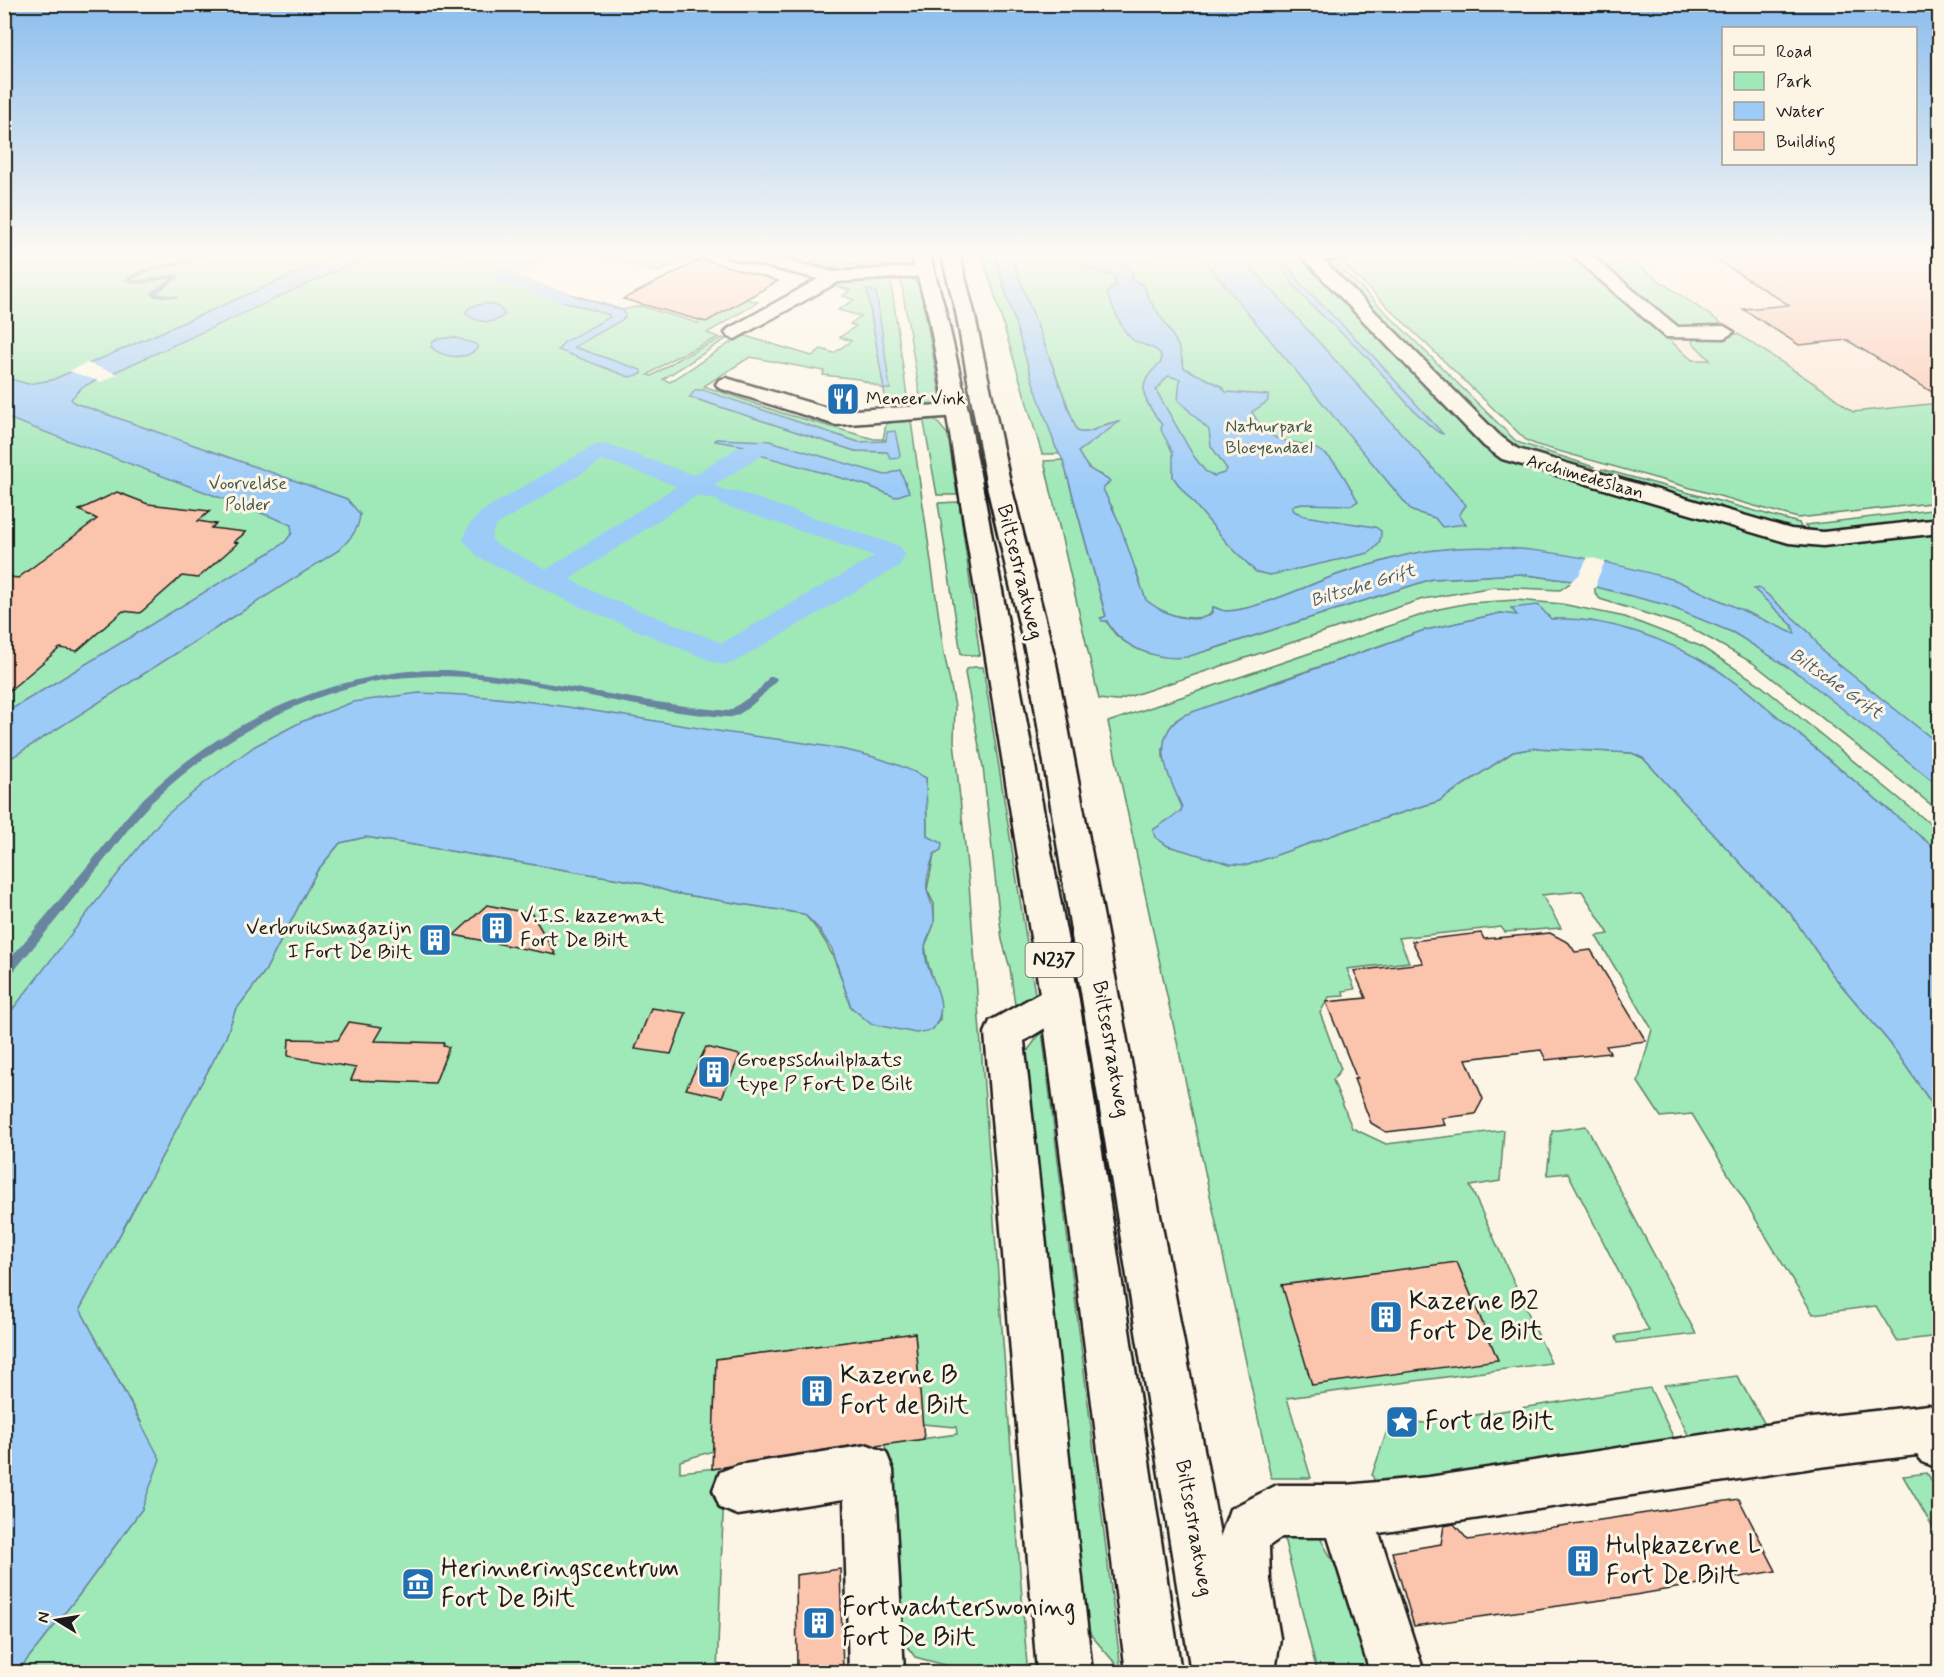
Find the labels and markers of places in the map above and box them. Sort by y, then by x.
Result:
restaurant icon: Meneer Vink [825,381,861,417]
place label: Meneer Vink [866,387,966,411]
place label: V.I.S. kazemat Fort De Bilt [520,902,665,954]
building icon: V.I.S. kazemat Fort De Bilt [479,910,515,946]
place label: Verbruiksmagazijn I Fort De Bilt [246,914,413,966]
building icon: Verbruiksmagazijn I Fort De Bilt [417,922,453,958]
place label: Groepsschuilplaats type P Fort De Bilt [736,1046,913,1098]
building icon: Groepsschuilplaats type P Fort De Bilt [696,1054,732,1090]
place label: Kazerne B2 Fort De Bilt [1409,1285,1543,1349]
building icon: Kazerne B2 Fort De Bilt [1368,1299,1404,1335]
place label: Kazerne B Fort de Bilt [840,1359,969,1423]
building icon: Kazerne B Fort de Bilt [799,1373,835,1409]
place icon: Fort de Bilt [1384,1404,1420,1440]
place label: Fort de Bilt [1425,1405,1554,1439]
place label: Hulpkazerne L Fort De Bilt [1606,1529,1761,1593]
building icon: Hulpkazerne L Fort De Bilt [1565,1543,1601,1579]
place label: Herinneringscentrum Fort De Bilt [441,1552,679,1616]
museum icon: Herinneringscentrum Fort De Bilt [400,1566,436,1602]
place label: Fortwachterswoning Fort De Bilt [842,1591,1076,1655]
building icon: Fortwachterswoning Fort De Bilt [801,1605,837,1641]

